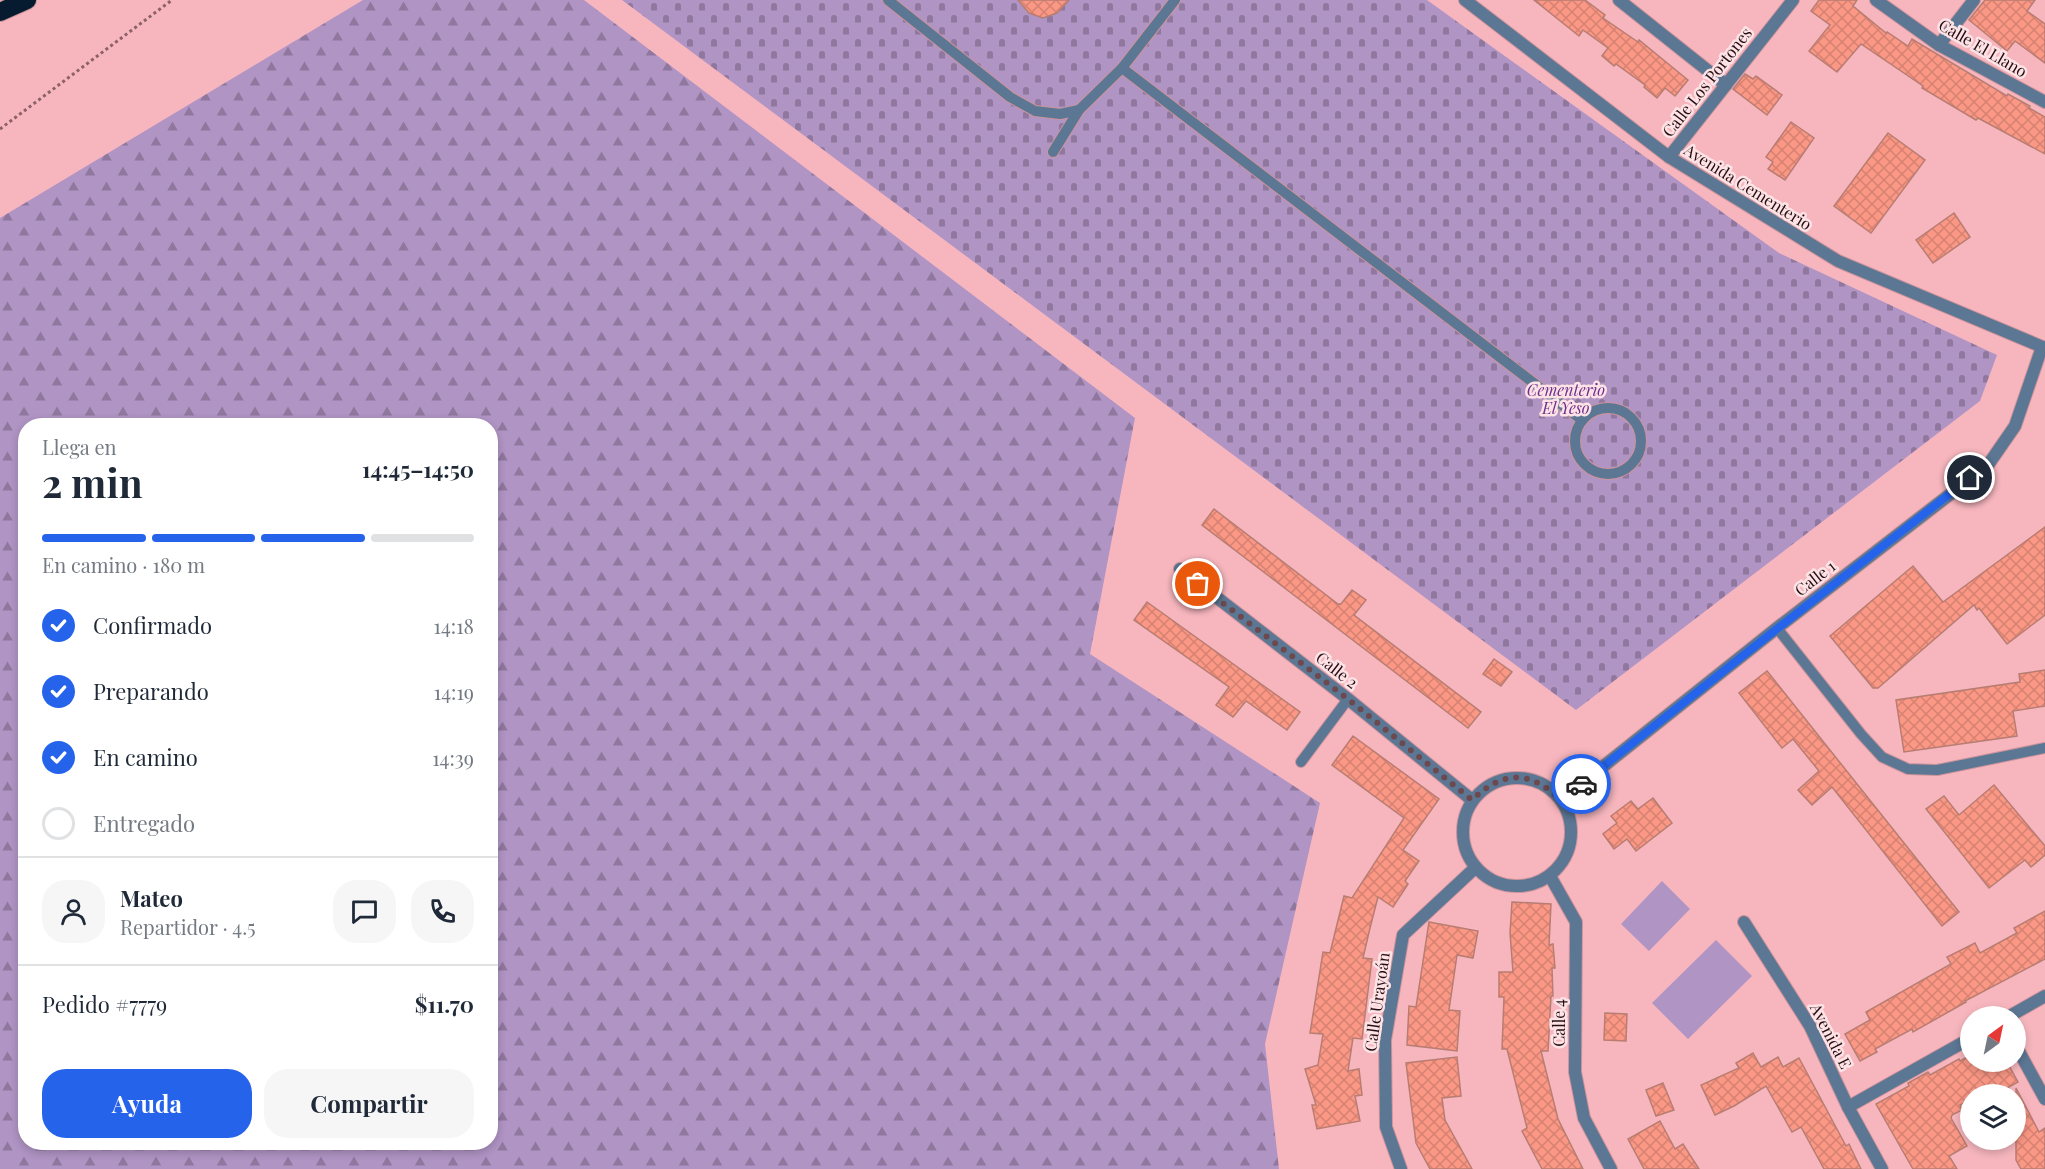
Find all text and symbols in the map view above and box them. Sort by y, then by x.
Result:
street label: Calle El Llano [1935,14,2031,81]
street label: Calle Los Portones [1657,23,1756,141]
street label: Avenida Cementerio [1680,138,1816,234]
park label: Cementerio El Yeso [1527,379,1605,418]
text: Llega en [42,433,117,460]
pin [1944,452,1995,503]
text: 14:45–14:50 [362,454,474,484]
text: 2 min [42,456,143,508]
icon: home [1953,461,1986,494]
text: En camino · 180 m [42,551,205,578]
street label: Calle 1 [1790,555,1839,600]
pin [1172,558,1223,609]
icon: bag [1181,567,1214,600]
icon: check [42,609,75,642]
text: Confirmado [93,610,212,640]
text: 14:18 [434,612,474,639]
street label: Calle 2 [1312,647,1363,693]
icon: check [42,675,75,708]
text: Preparando [93,676,209,706]
text: 14:19 [434,678,474,705]
icon: check [42,741,75,774]
text: En camino [93,742,198,772]
text: 14:39 [432,744,474,771]
courier [1551,754,1611,814]
icon: car [1565,768,1598,801]
text: Entregado [93,808,195,838]
button: person [42,880,105,943]
button: chat [333,880,396,943]
button: phone [411,880,474,943]
text: Mateo [120,883,183,913]
text: Repartidor · 4.5 [120,913,256,940]
street label: Calle Urayoán [1359,951,1394,1053]
text: Pedido #7779 [42,989,167,1019]
text: $11.70 [415,989,474,1019]
street label: Calle 4 [1548,999,1569,1047]
street label: Avenida E [1806,999,1857,1072]
north arrow [1960,1006,2026,1072]
map controls [1960,1006,2026,1150]
button: Ayuda [42,1069,252,1138]
button: Compartir [264,1069,474,1138]
button: layers [1960,1084,2026,1150]

